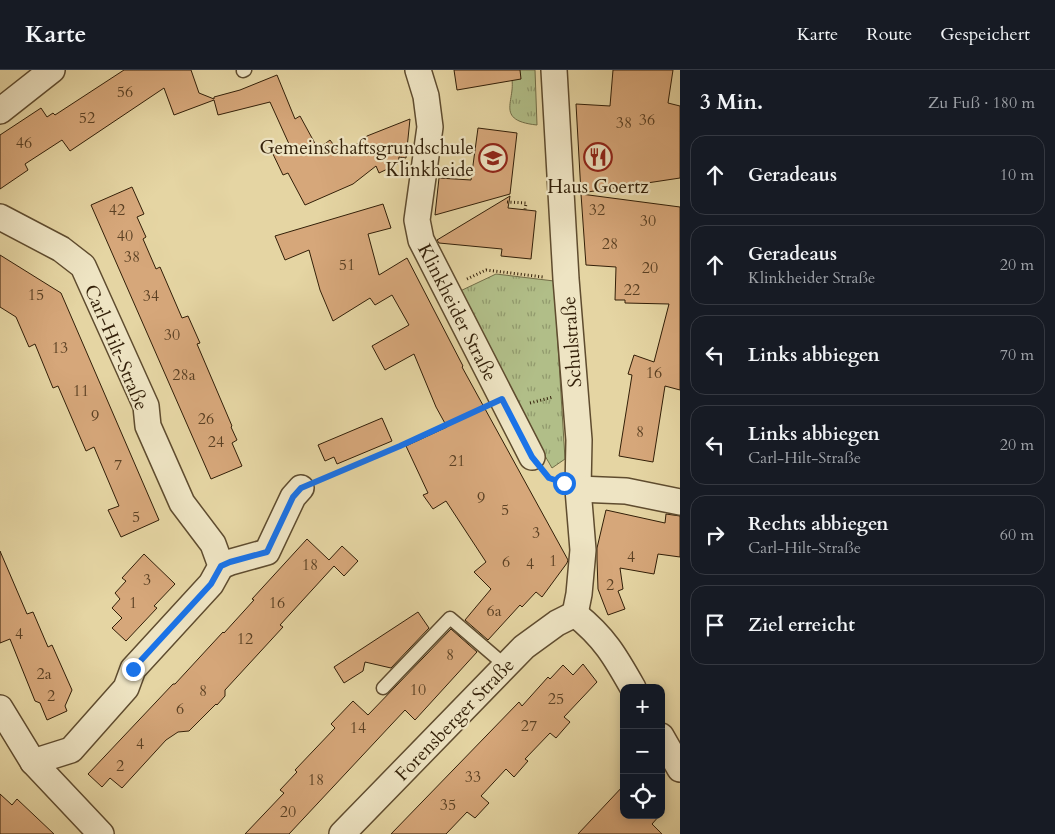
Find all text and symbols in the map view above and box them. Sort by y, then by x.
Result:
text: Karte [25,18,86,51]
text: Karte [797,22,838,47]
text: Route [866,22,912,47]
text: Gespeichert [940,22,1030,47]
house number: 56 [117,81,133,103]
text: 3 Min. [700,88,763,117]
text: Zu Fuß · 180 m [928,92,1035,114]
house number: 52 [79,107,95,129]
house number: 36 [639,109,655,131]
house number: 38 [616,112,632,134]
house number: 46 [16,132,32,154]
place label: Gemeinschaftsgrundschule Klinkheide [259,135,474,183]
restaurant icon: Haus Goertz [583,142,613,172]
school or university icon: Gemeinschaftsgrundschule Klinkheide [478,143,508,173]
icon: ahead [701,161,729,189]
text: Geradeaus [748,162,837,188]
text: 10 m [1000,164,1034,186]
place label: Haus Goertz [547,174,649,200]
house number: 42 [109,199,125,221]
house number: 32 [589,199,605,221]
house number: 30 [640,210,656,232]
house number: 40 [117,225,133,247]
house number: 28 [602,233,618,255]
street label: Klinkheider Straße [411,239,503,386]
text: Geradeaus [748,241,837,267]
house number: 38 [124,246,140,268]
icon: ahead [701,251,729,279]
house number: 51 [339,254,355,276]
text: 20 m [1000,254,1034,276]
house number: 20 [642,257,658,279]
text: Klinkheider Straße [748,267,875,289]
house number: 22 [624,279,640,301]
street label: Carl-Hilt-Straße [78,281,154,414]
house number: 15 [28,284,44,306]
house number: 34 [143,285,159,307]
street label: Schulstraße [556,295,588,388]
house number: 30 [164,324,180,346]
house number: 13 [52,337,68,359]
icon: left [701,341,729,369]
text: Links abbiegen [748,342,880,368]
text: 70 m [1000,344,1034,366]
house number: 16 [646,362,662,384]
house number: 28a [172,364,196,386]
house number: 11 [73,380,89,402]
house number: 9 [91,405,99,427]
house number: 26 [198,408,214,430]
house number: 8 [636,421,644,443]
text: Links abbiegen [748,421,880,447]
house number: 24 [208,431,224,453]
icon: left [701,431,729,459]
text: 20 m [1000,434,1034,456]
text: Carl-Hilt-Straße [748,447,861,469]
house number: 21 [449,450,465,472]
house number: 7 [114,454,122,476]
route start [553,472,576,495]
house number: 9 [477,487,485,509]
house number: 5 [501,499,509,521]
house number: 5 [132,506,140,528]
text: Rechts abbiegen [748,511,889,537]
icon: right [701,521,729,549]
house number: 3 [532,522,540,544]
text: 60 m [1000,524,1034,546]
text: Carl-Hilt-Straße [748,537,861,559]
house number: 4 [627,546,635,568]
house number: 1 [549,550,557,572]
house number: 6 [502,551,510,573]
house number: 4 [526,553,534,575]
house number: 18 [302,554,318,576]
house number: 3 [143,569,151,591]
house number: 2 [606,574,614,596]
house number: 1 [129,592,137,614]
house number: 16 [269,592,285,614]
house number: 6a [486,600,502,622]
icon: arrive [701,611,729,639]
text: Ziel erreicht [748,612,855,638]
house number: 4 [15,623,23,645]
house number: 12 [237,628,253,650]
house number: 8 [446,644,454,666]
street label: Forensberger Straße [389,653,520,787]
route end [122,658,145,681]
house number: 2a [36,663,52,685]
house number: 10 [410,679,426,701]
house number: 8 [199,680,207,702]
map controls [620,684,665,819]
button: + [620,684,665,729]
house number: 2 [47,685,55,707]
house number: 25 [548,688,564,710]
house number: 6 [176,698,184,720]
house number: 27 [521,715,537,737]
house number: 14 [350,717,366,739]
button: − [620,729,665,774]
house number: 4 [136,733,144,755]
house number: 2 [116,755,124,777]
house number: 33 [465,766,481,788]
house number: 18 [308,769,324,791]
button: locate [620,774,665,819]
house number: 35 [440,794,456,816]
house number: 20 [280,801,296,823]

